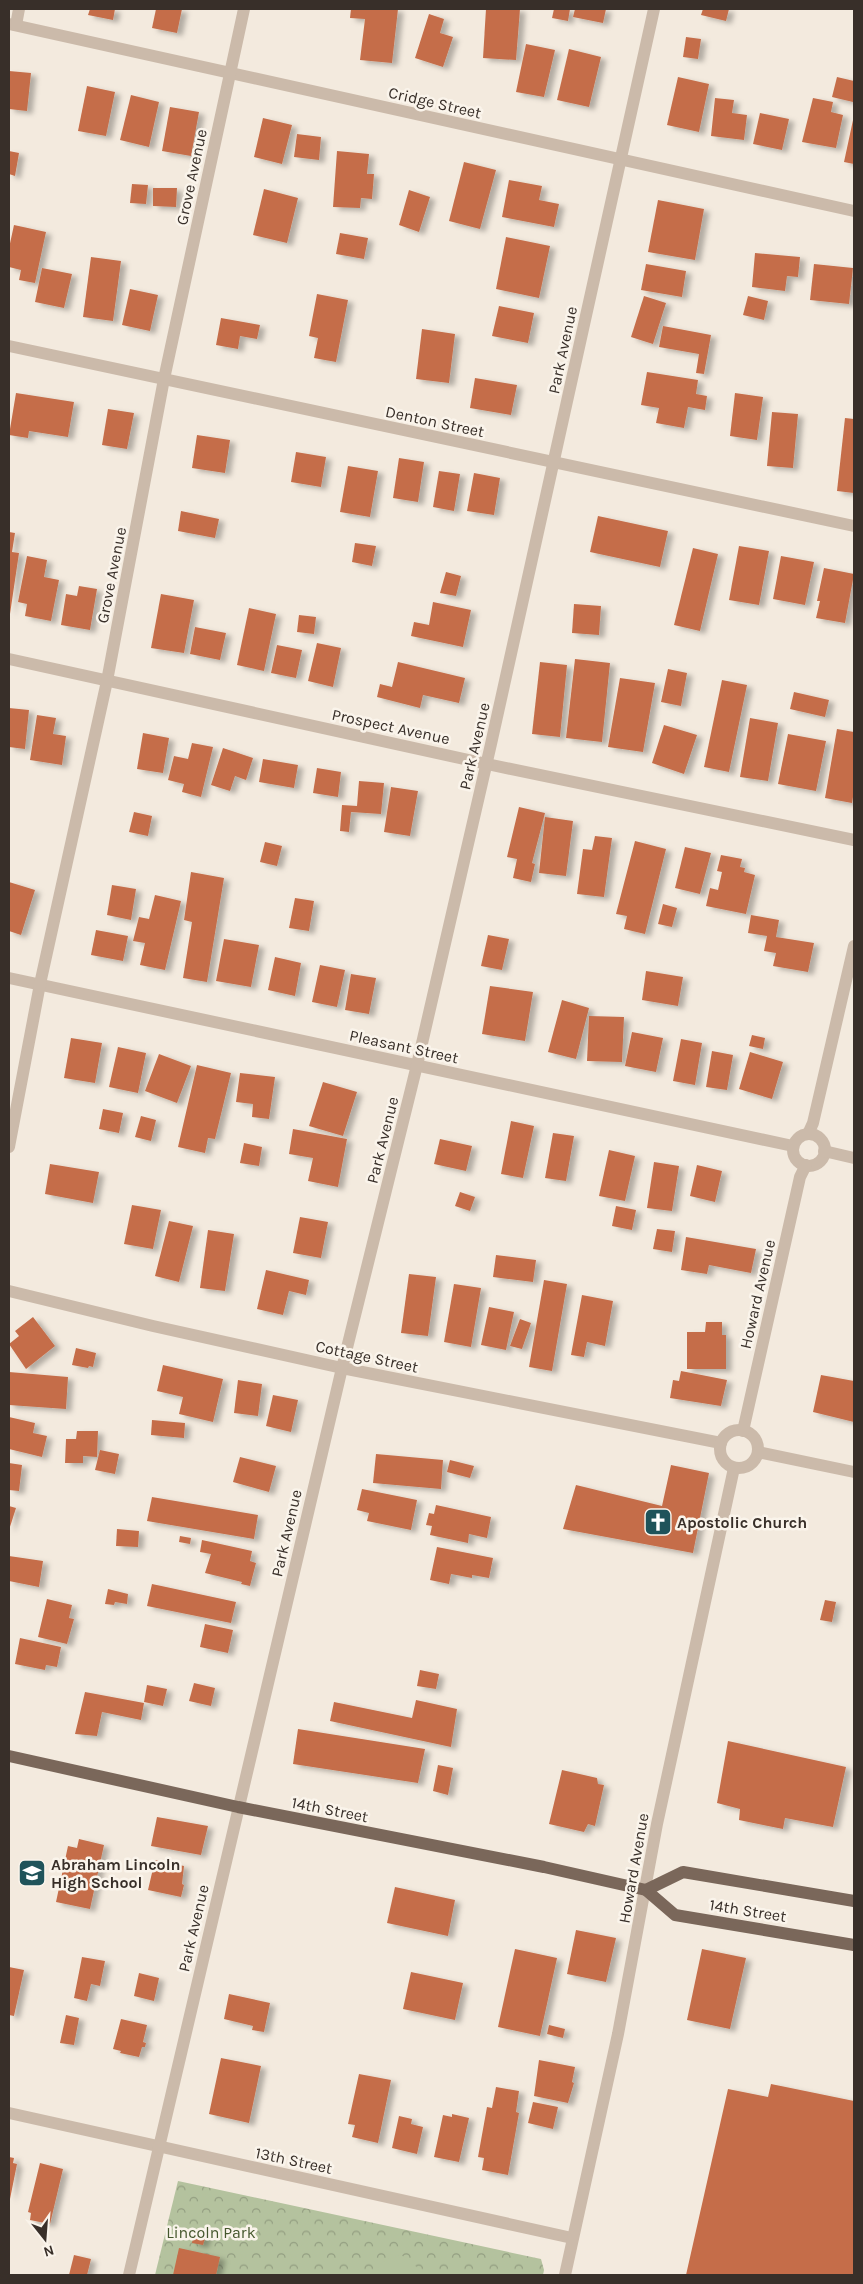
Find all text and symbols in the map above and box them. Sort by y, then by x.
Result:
street label: Cridge Street [387,83,483,122]
street label: Grove Avenue [172,127,211,227]
street label: Park Avenue [544,305,581,396]
street label: Denton Street [384,402,486,441]
street label: Grove Avenue [93,525,130,625]
street label: Park Avenue [455,701,494,792]
street label: Prospect Avenue [330,705,452,748]
street label: Pleasant Street [348,1026,460,1067]
street label: Park Avenue [363,1095,402,1186]
street label: Howard Avenue [736,1238,779,1351]
street label: Cottage Street [314,1336,420,1377]
street label: Park Avenue [267,1488,306,1579]
church icon: Apostolic Church [643,1507,673,1537]
place label: Apostolic Church [677,1513,807,1532]
street label: 14th Street [290,1793,370,1826]
street label: Howard Avenue [614,1812,653,1925]
place label: Abraham Lincoln High School [51,1855,181,1892]
school or university icon: Abraham Lincoln High School [17,1858,47,1888]
street label: Park Avenue [174,1883,213,1974]
street label: 14th Street [708,1895,788,1926]
street label: 13th Street [254,2143,334,2178]
north arrow [20,2214,70,2264]
park label: Lincoln Park [166,2223,256,2242]
text: N [41,2241,56,2261]

